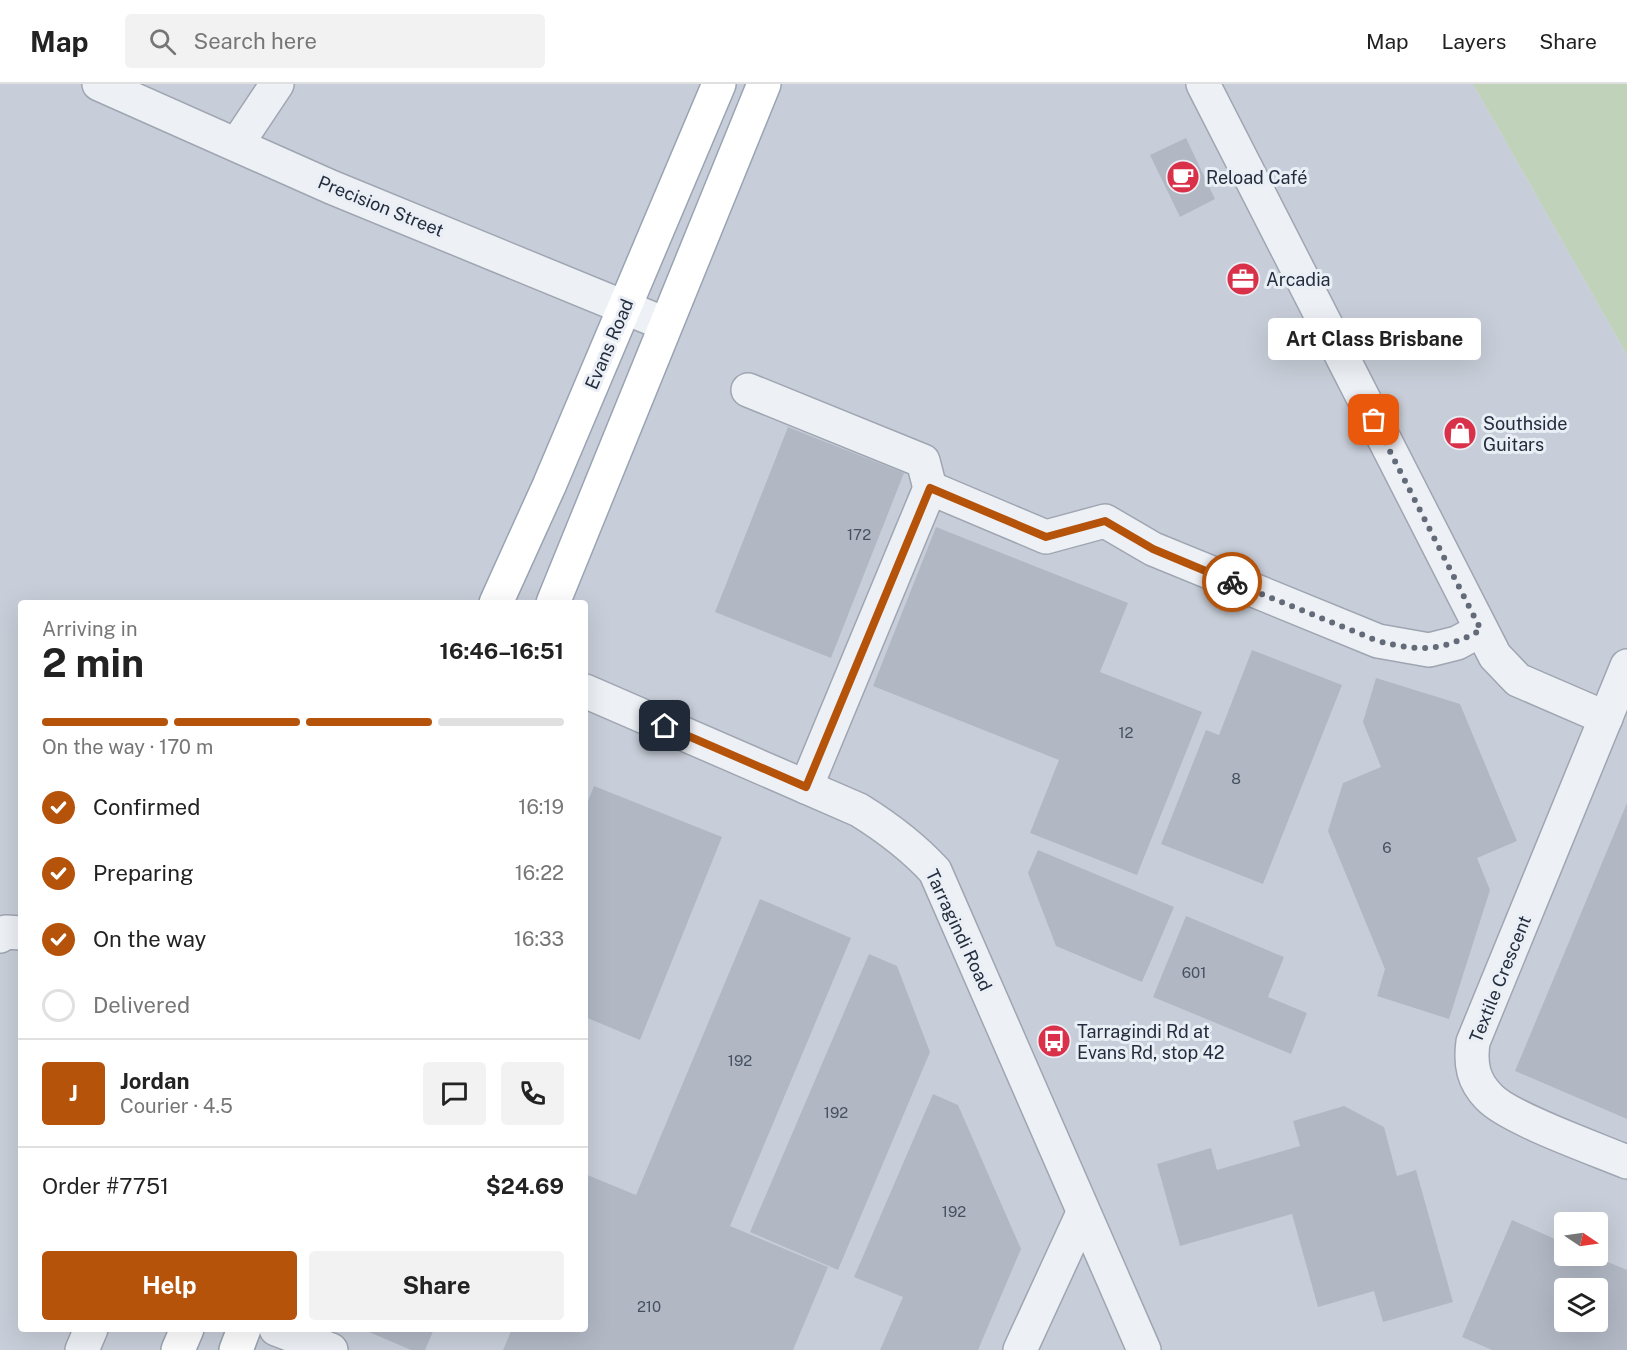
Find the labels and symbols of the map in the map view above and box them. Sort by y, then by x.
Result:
cafe icon: Reload Café [1165,159,1201,195]
place label: Reload Café [1206,167,1307,188]
street label: Precision Street [315,171,447,241]
office icon: Arcadia [1225,261,1261,297]
place label: Arcadia [1266,269,1331,290]
street label: Evans Road [581,296,637,392]
callout: Art Class Brisbane [1268,318,1480,360]
pin [1348,394,1399,445]
place label: Southside Guitars [1483,413,1567,455]
shop icon: Southside Guitars [1442,415,1478,451]
house number: 172 [847,526,871,543]
courier [1202,552,1262,612]
pin [639,700,690,751]
house number: 12 [1118,724,1134,741]
house number: 8 [1231,770,1241,787]
house number: 6 [1382,839,1392,856]
street label: Tarragindi Road [922,866,996,994]
street label: Textile Crescent [1465,912,1535,1046]
house number: 601 [1182,964,1206,981]
place label: Tarragindi Rd at Evans Rd, stop 42 [1077,1021,1225,1063]
bus stop icon: Tarragindi Rd at Evans Rd, stop 42 [1036,1023,1072,1059]
house number: 192 [728,1052,752,1069]
house number: 192 [824,1104,848,1121]
house number: 192 [942,1203,966,1220]
north arrow [1554,1212,1608,1266]
house number: 210 [637,1298,661,1315]

